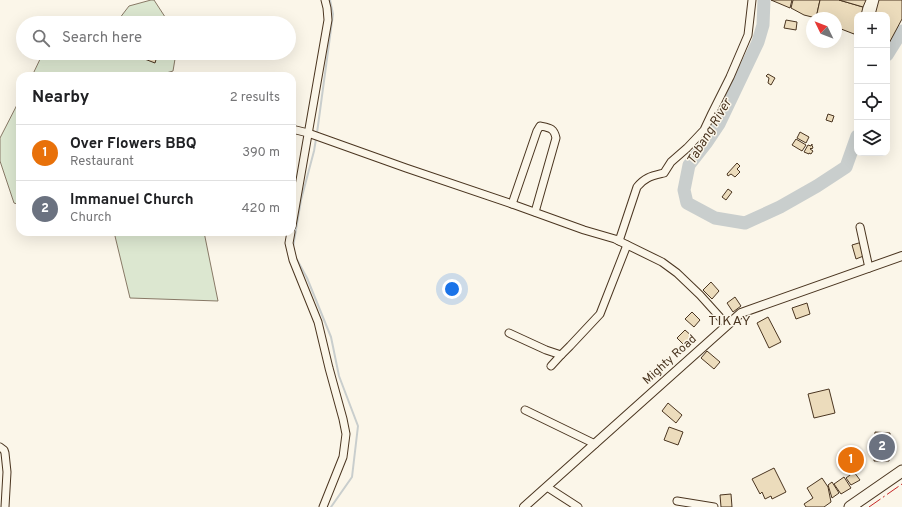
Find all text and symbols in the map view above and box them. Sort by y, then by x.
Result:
north arrow [806,12,842,48]
map controls [854,12,890,156]
button: + [854,12,890,48]
search box [16,16,296,60]
icon: search [30,27,52,49]
text: Search here [62,29,142,48]
button: − [854,48,890,84]
button: locate [854,84,890,120]
text: Nearby [32,87,89,109]
text: 2 results [230,90,280,106]
water label: Tabang River [684,95,736,168]
button: layers [854,120,890,156]
text: Over Flowers BBQ [70,135,197,154]
text: 1 [42,145,48,161]
text: 390 m [242,145,280,161]
text: Restaurant [70,154,134,170]
text: Immanuel Church [70,191,194,210]
text: 2 [41,201,49,217]
text: 420 m [242,201,280,217]
text: Church [70,210,112,226]
your location [442,279,462,299]
district label: TIKAY [708,313,752,330]
street label: Mighty Road [640,332,700,388]
pin: 2 [869,432,895,462]
pin: 1 [838,445,864,475]

